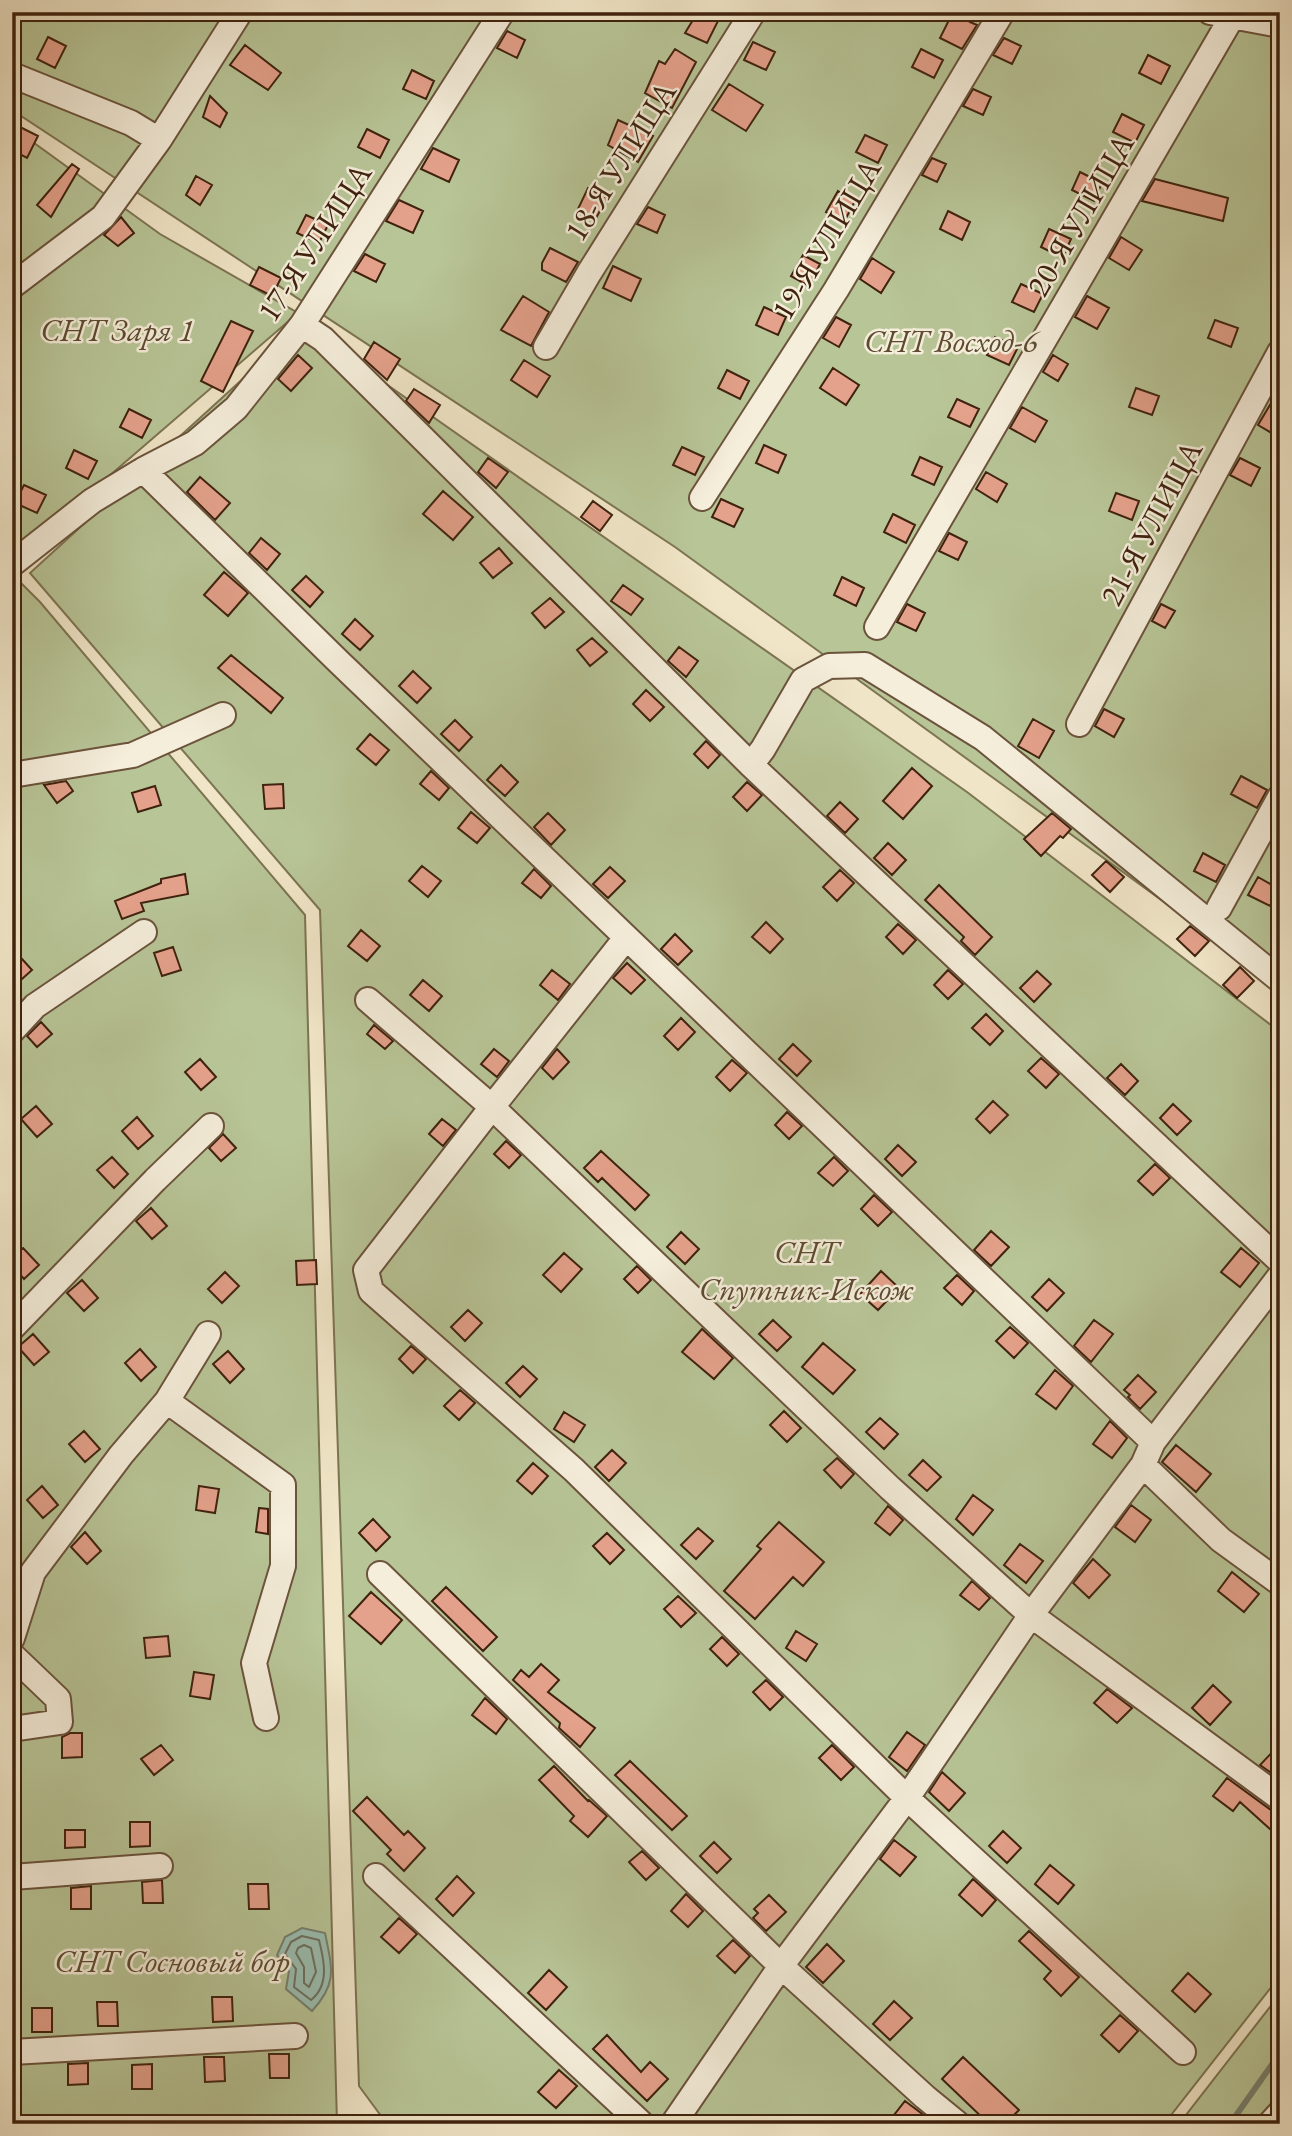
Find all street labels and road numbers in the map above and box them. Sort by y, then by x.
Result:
street label: 18-Я УЛИЦА [554,72,686,249]
street label: 20-Я УЛИЦА [1017,125,1144,304]
street label: 19-Я УЛИЦА [761,150,891,327]
street label: 17-Я УЛИЦА [247,154,381,329]
street label: 21-Я УЛИЦА [1090,432,1212,613]

